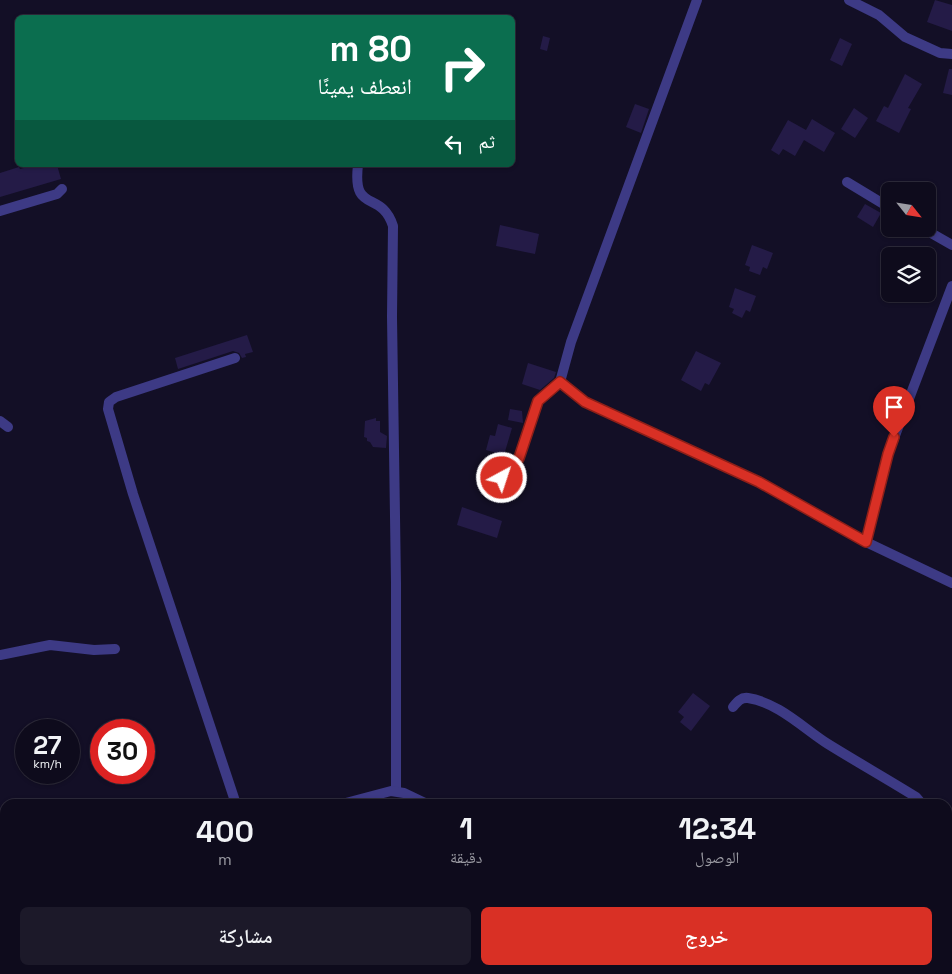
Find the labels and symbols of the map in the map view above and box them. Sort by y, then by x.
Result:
north arrow [881,182,936,238]
pin [873,386,915,437]
position arrow [475,451,527,503]
speed limit sign: 30 [90,719,155,784]

